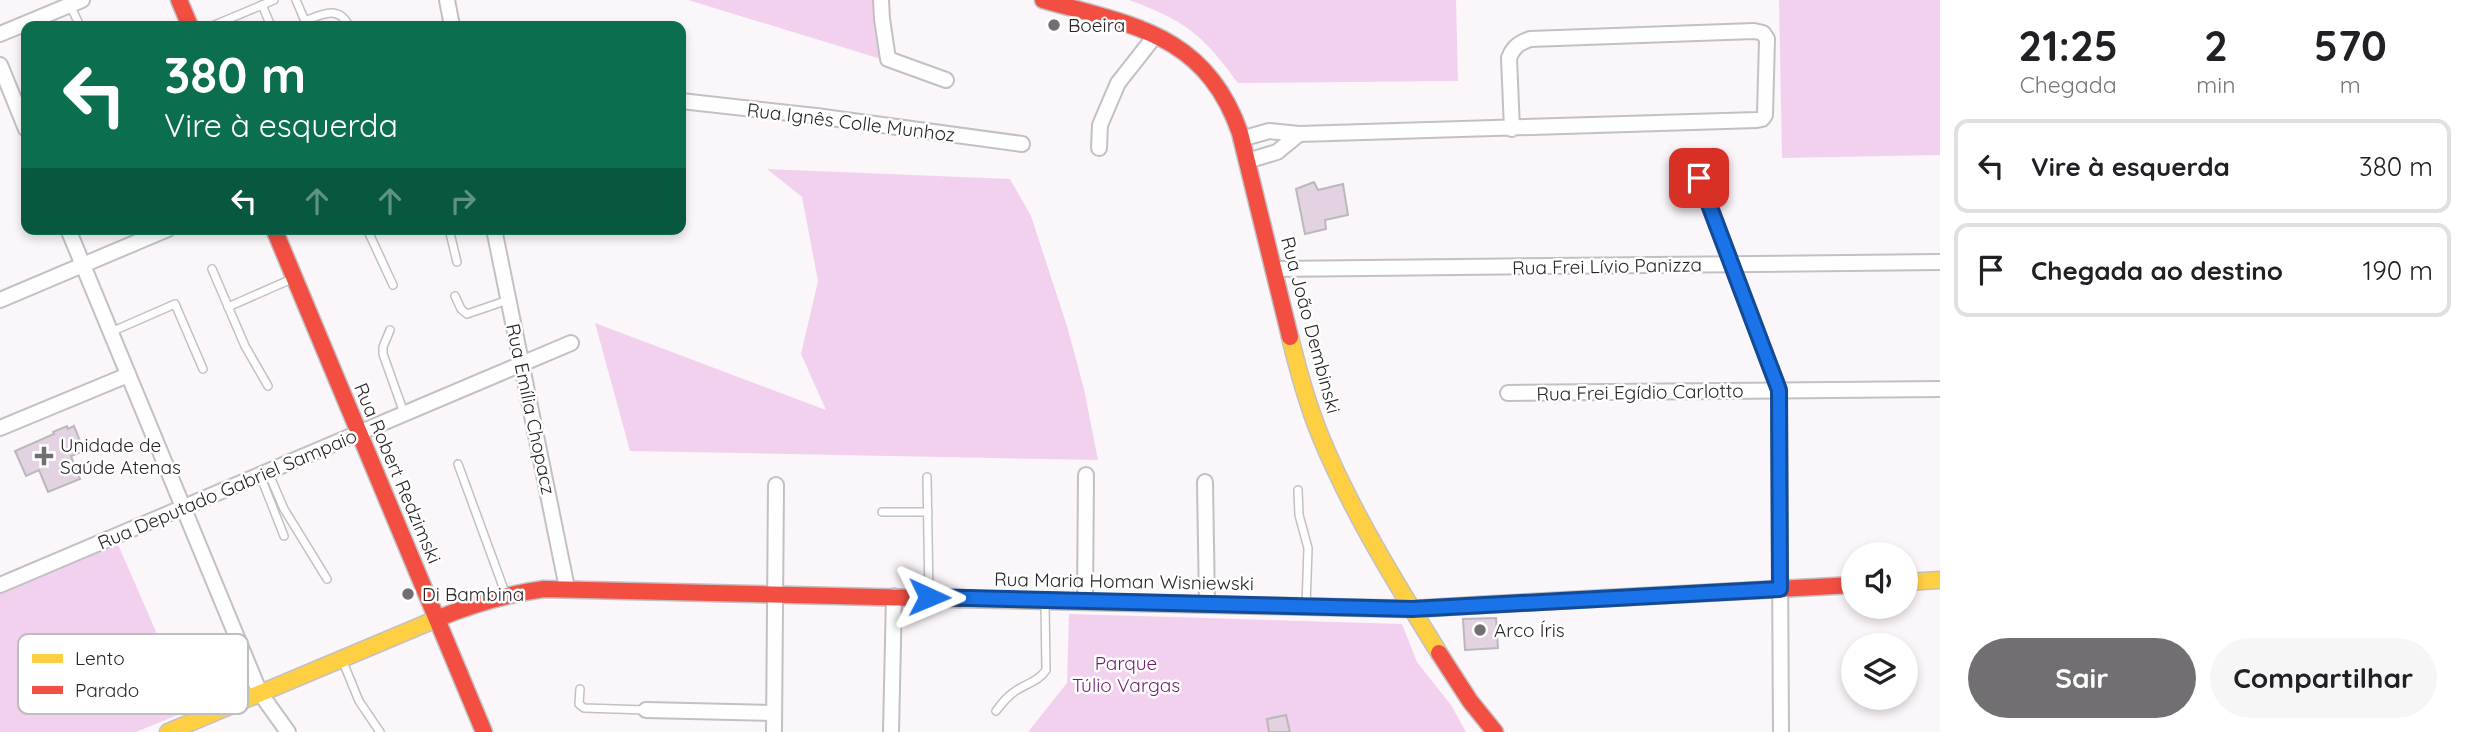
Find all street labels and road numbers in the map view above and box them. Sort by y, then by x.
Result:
street label: Rua Ignês Colle Munhoz [746,97,956,147]
street label: Rua João Dembinski [1276,234,1346,416]
street label: Rua Frei Lívio Panizza [1512,252,1702,280]
street label: Rua Emília Chopacz [501,321,561,497]
street label: Rua Frei Egídio Carlotto [1536,378,1744,406]
street label: Rua Robert Redzimski [349,379,447,567]
street label: Rua Deputado Gabriel Sampaio [94,423,360,555]
street label: Rua Maria Homan Wisniewski [994,567,1254,595]

